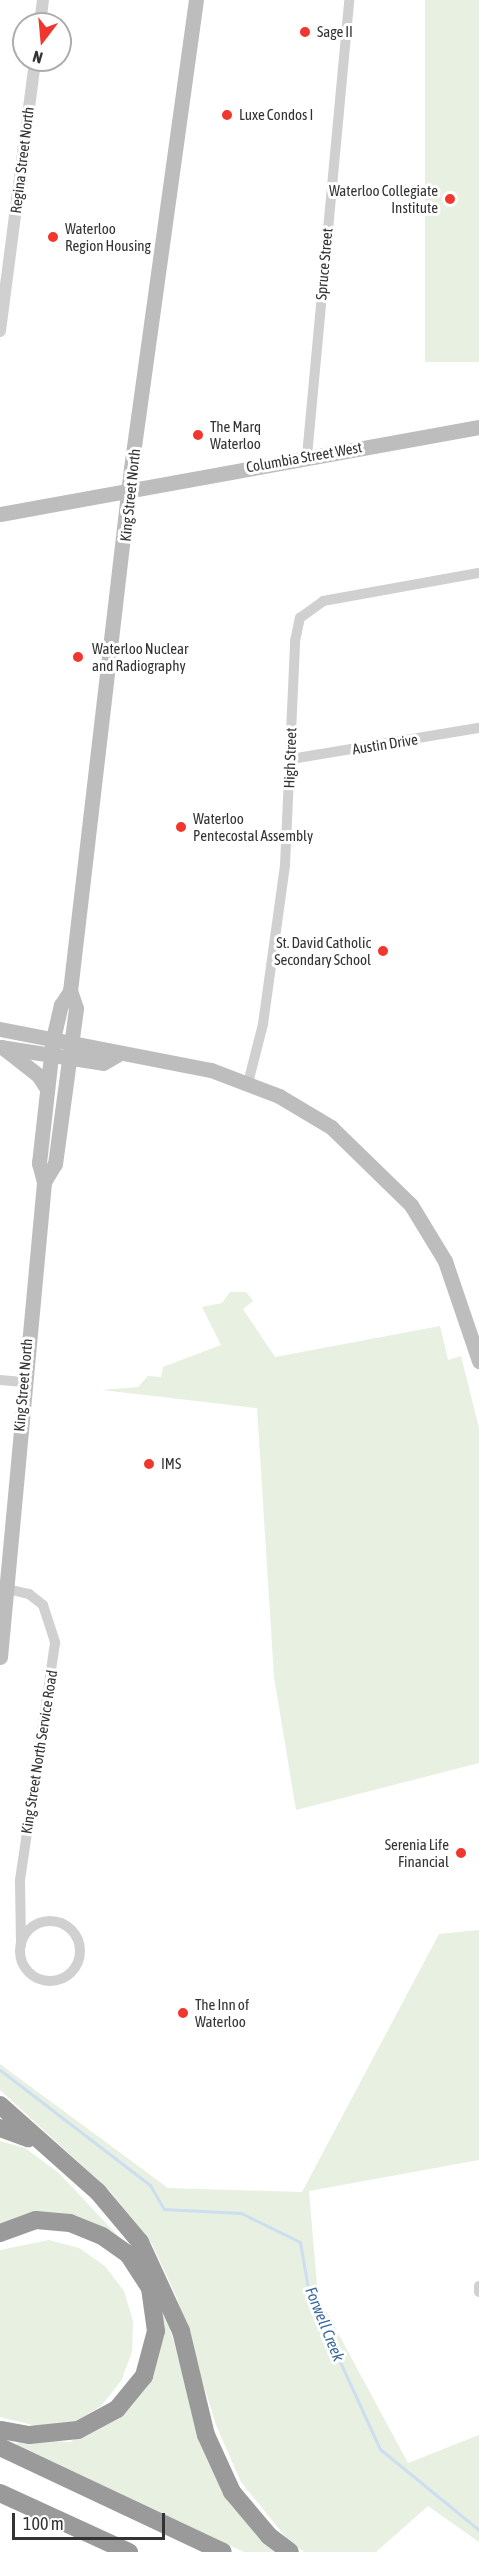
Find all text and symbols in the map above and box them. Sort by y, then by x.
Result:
north arrow [12,12,72,72]
place label: Sage II [317,23,353,41]
marker: Sage II [298,25,312,39]
text: N [31,47,45,67]
street label: Regina Street North [7,106,37,214]
place label: Luxe Condos I [239,106,313,124]
marker: Luxe Condos I [220,108,234,122]
place label: Waterloo Collegiate Institute [329,181,438,216]
marker: Waterloo Collegiate Institute [443,192,457,206]
place label: Waterloo Region Housing [65,219,151,254]
street label: Spruce Street [312,227,336,301]
marker: Waterloo Region Housing [46,230,60,244]
place label: The Marq Waterloo [210,417,261,452]
marker: The Marq Waterloo [191,428,205,442]
street label: Columbia Street West [245,438,363,476]
street label: King Street North [116,448,144,542]
place label: Waterloo Nuclear and Radiography [92,639,188,674]
marker: Waterloo Nuclear and Radiography [69,648,87,666]
street label: High Street [280,727,300,789]
street label: Austin Drive [351,730,419,758]
place label: Waterloo Pentecostal Assembly [193,809,313,844]
marker: Waterloo Pentecostal Assembly [174,820,188,834]
place label: St. David Catholic Secondary School [274,933,371,968]
marker: St. David Catholic Secondary School [376,944,390,958]
street label: King Street North [10,1338,36,1432]
place label: IMS [161,1455,181,1473]
marker: IMS [142,1457,156,1471]
street label: King Street North Service Road [17,1669,61,1835]
place label: Serenia Life Financial [385,1835,449,1870]
marker: Serenia Life Financial [454,1846,468,1860]
place label: The Inn of Waterloo [195,1995,249,2030]
marker: The Inn of Waterloo [176,2006,190,2020]
water label: Forwell Creek [301,2284,349,2364]
scale bar [15,2501,168,2539]
text: 100 m [23,2513,64,2534]

